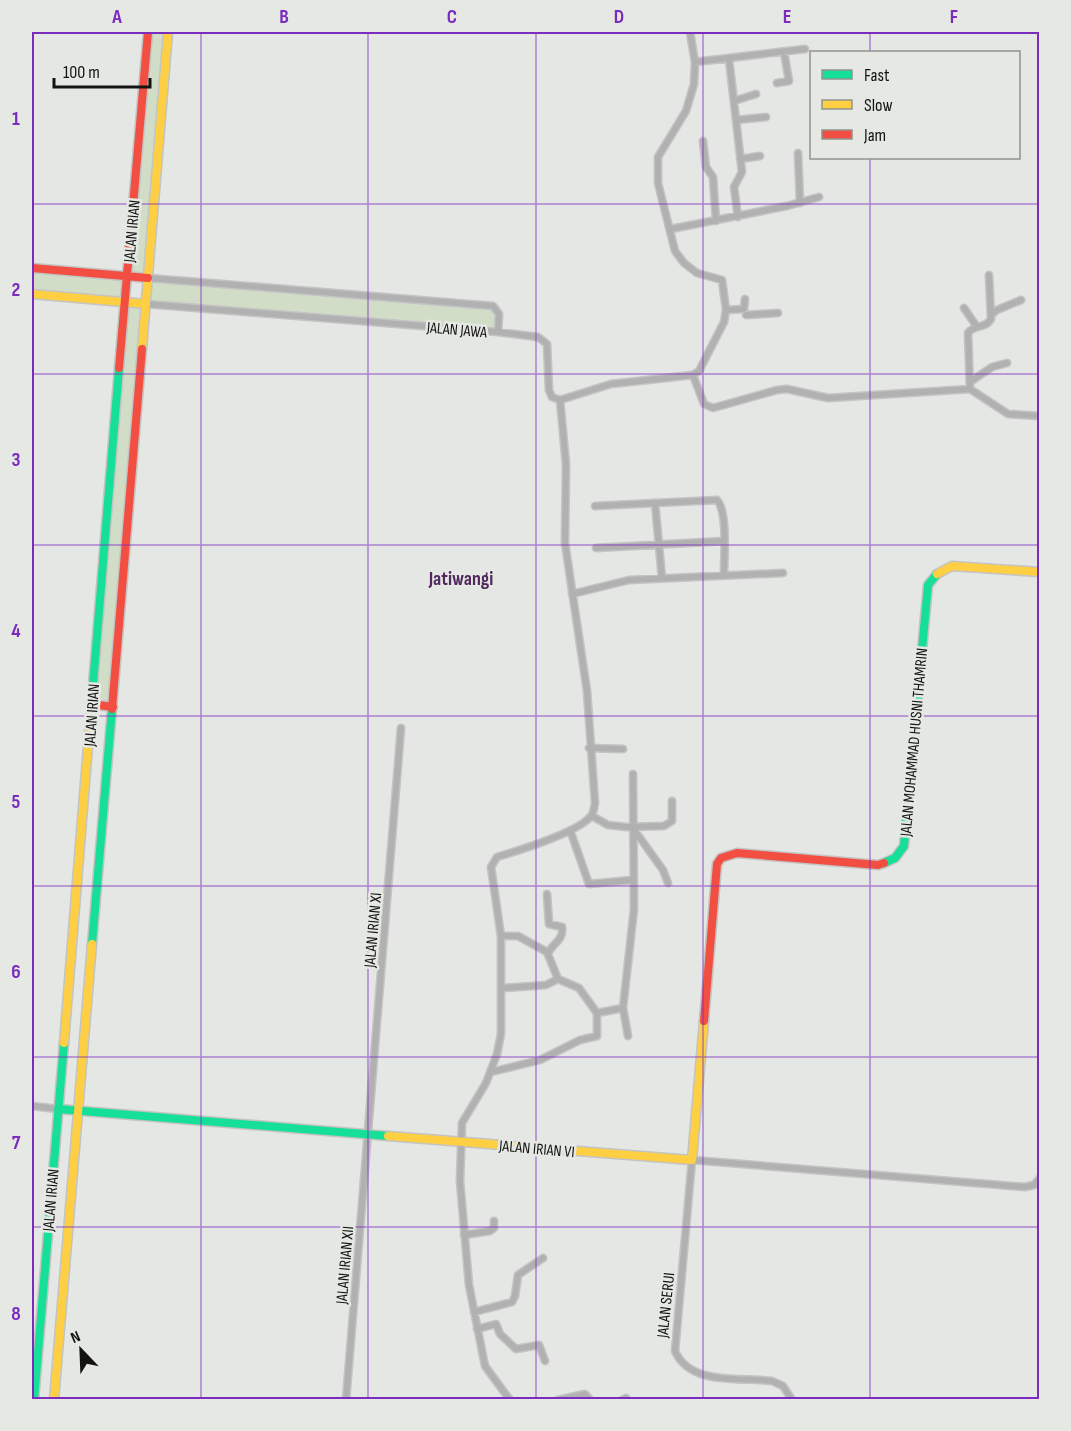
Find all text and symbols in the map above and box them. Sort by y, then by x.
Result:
text: A [111,5,122,29]
text: B [279,5,289,29]
text: C [447,5,457,29]
text: D [614,5,624,29]
text: E [783,5,791,29]
text: F [950,5,958,29]
scale bar [54,51,150,89]
legend [810,51,1020,159]
text: 100 m [63,62,100,83]
text: Fast [864,65,890,86]
text: Slow [864,95,893,116]
text: 1 [12,107,20,131]
text: Jam [863,125,886,146]
street label: JALAN IRIAN [120,199,145,264]
text: 2 [12,278,20,302]
street label: JALAN JAWA [425,318,488,343]
text: 3 [12,448,21,472]
district label: Jatiwangi [428,567,493,591]
text: 4 [11,619,21,643]
street label: JALAN MOHAMMAD HUSNI THAMRIN [897,647,932,838]
street label: JALAN IRIAN [81,683,104,748]
text: 5 [12,790,21,814]
street label: JALAN IRIAN XI [361,892,386,969]
text: 6 [11,960,21,984]
text: 7 [12,1131,21,1155]
street label: JALAN IRIAN VI [497,1137,575,1162]
street label: JALAN IRIAN [39,1168,64,1233]
street label: JALAN IRIAN XII [333,1225,358,1306]
street label: JALAN SERUI [654,1272,679,1340]
text: 8 [11,1302,21,1326]
north arrow [51,1320,111,1380]
text: N [68,1327,83,1348]

